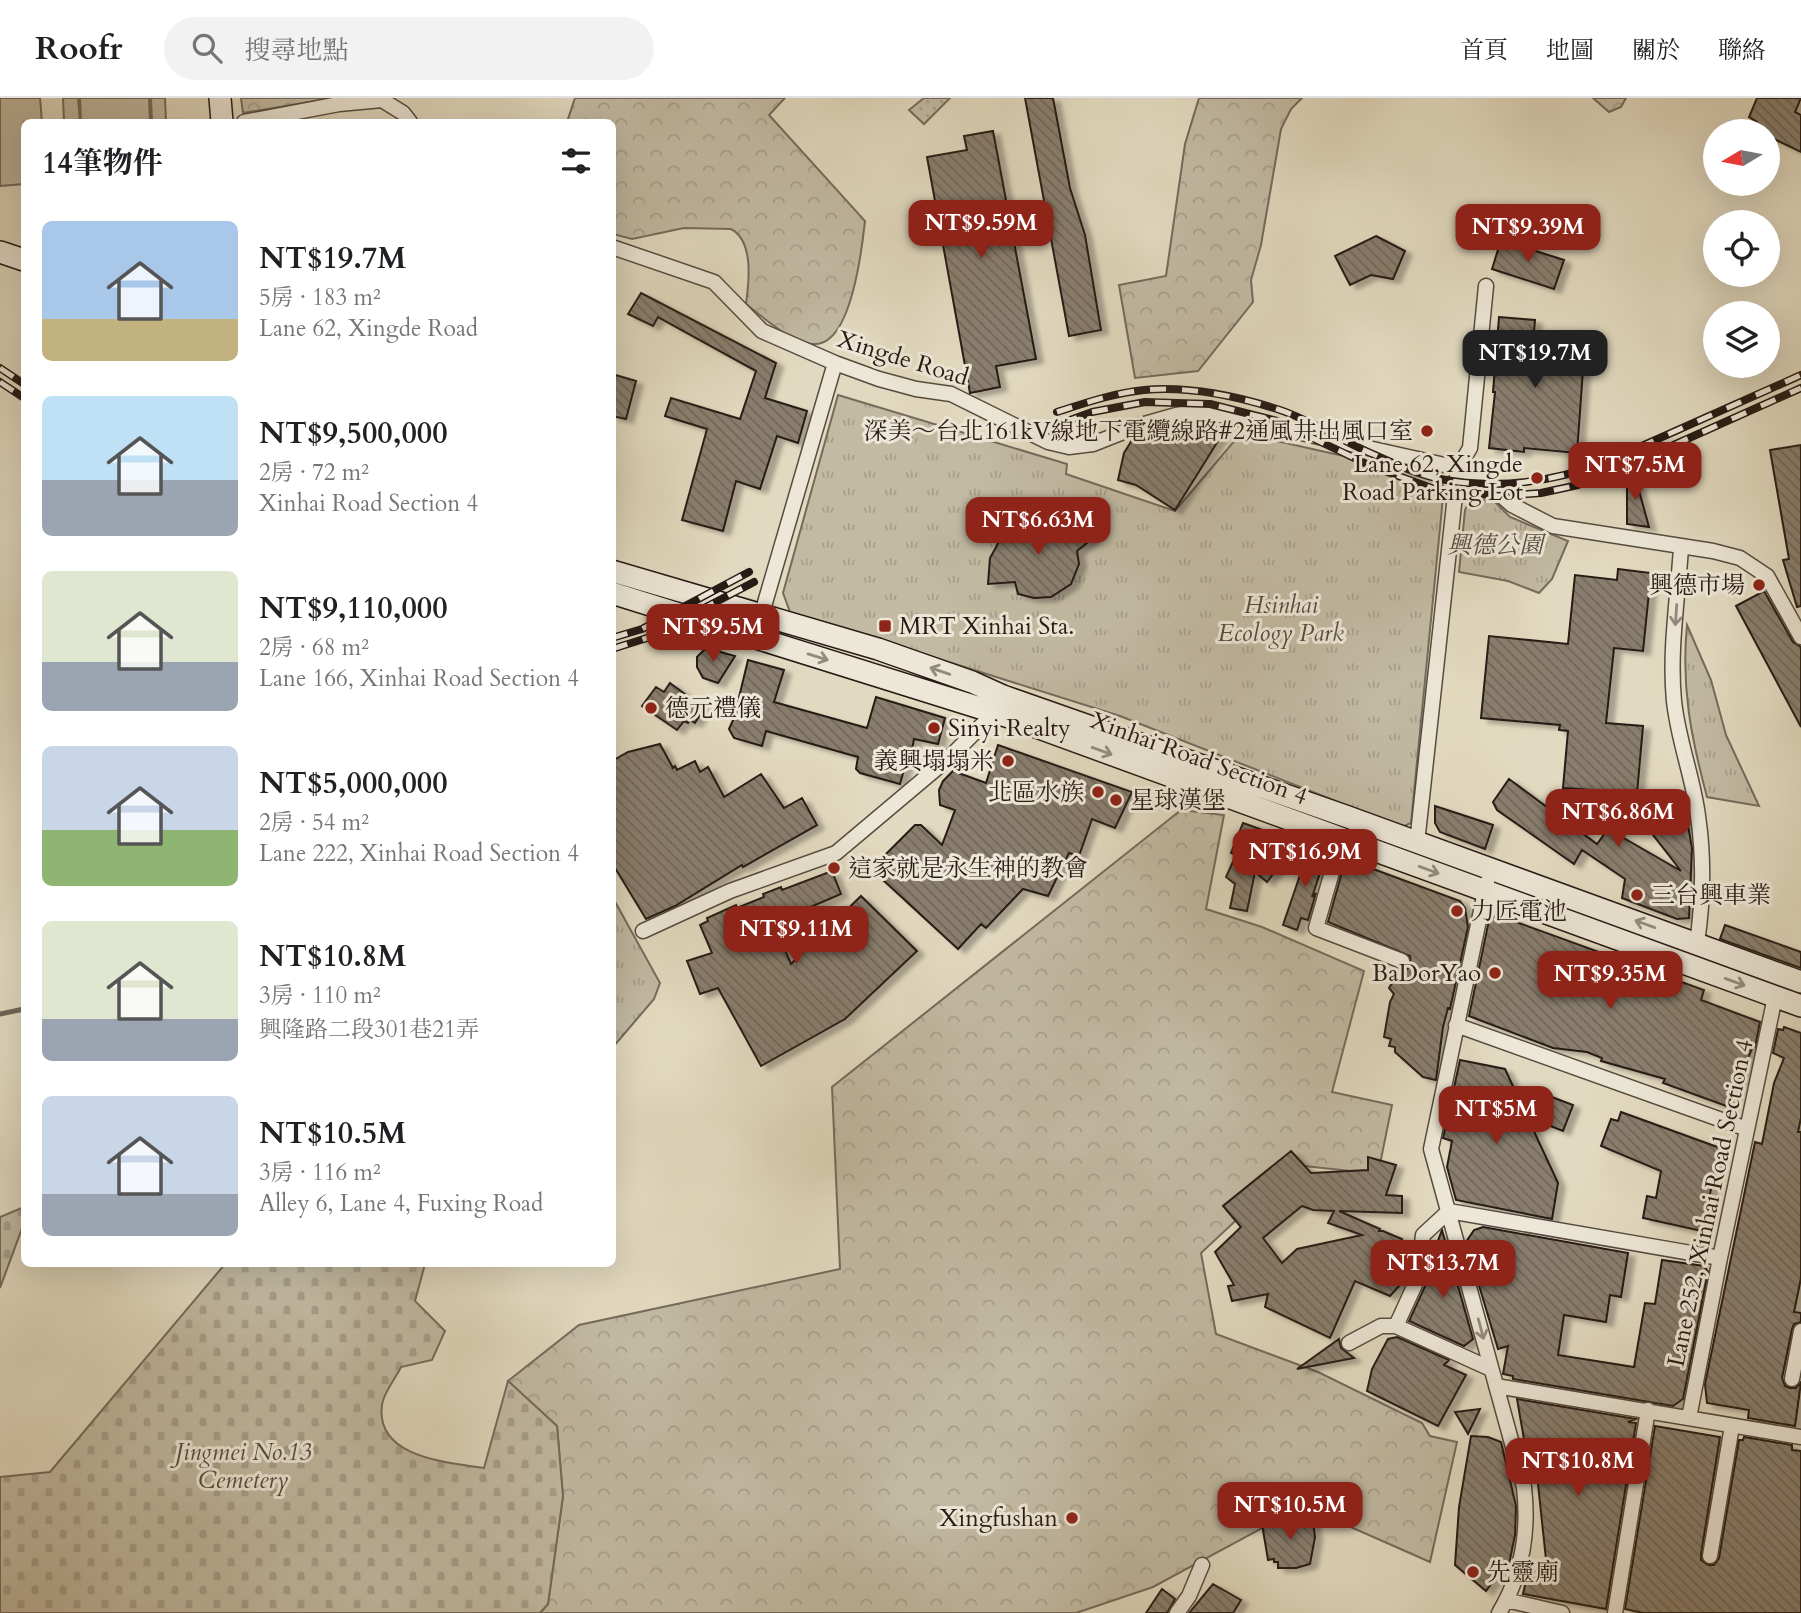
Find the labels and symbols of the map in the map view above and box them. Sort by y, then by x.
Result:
north arrow [1703,119,1780,196]
pin: NT$9.59M [909,200,1053,260]
pin: NT$9.39M [1456,204,1600,264]
street label: Xingde Road [833,323,973,394]
pin: NT$19.7M [1463,330,1607,390]
place label: 深美～台北161kV線地下電纜線路#2通風井出風口室 [863,415,1413,448]
marker: 深美～台北161kV線地下電纜線路#2通風井出風口室 [1419,423,1435,439]
pin: NT$7.5M [1570,442,1700,502]
place label: Lane 62, Xingde Road Parking Lot [1342,448,1523,509]
marker: Lane 62, Xingde Road Parking Lot [1529,470,1545,486]
pin: NT$6.63M [966,498,1110,557]
park label: 興德公園 [1447,529,1547,562]
place label: 興德市場 [1649,569,1745,602]
marker: 興德市場 [1751,577,1767,593]
park label: Hsinhai Ecology Park [1218,589,1344,650]
one-way arrow [1669,603,1682,626]
pin: NT$9.5M [648,604,778,664]
place label: MRT Xinhai Sta. [899,610,1074,643]
marker: MRT Xinhai Sta. [877,618,893,634]
one-way arrow [807,651,829,664]
one-way arrow [929,664,951,676]
place label: 德元禮儀 [665,692,761,725]
marker: 德元禮儀 [643,700,659,716]
street label: Xinhai Road Section 4 [1086,704,1312,813]
place label: Sinyi Realty [948,712,1071,745]
marker: Sinyi Realty [926,720,942,736]
place label: 義興塌塌米 [874,745,994,778]
one-way arrow [1091,746,1113,758]
marker: 義興塌塌米 [1000,753,1016,769]
place label: 北區水族 [988,776,1084,809]
marker: 北區水族 [1090,784,1106,800]
place label: 星球漢堡 [1130,784,1226,817]
pin: NT$6.86M [1546,790,1690,849]
marker: 星球漢堡 [1108,792,1124,808]
pin: NT$16.9M [1233,830,1377,889]
place label: 這家就是永生神的教會 [848,852,1088,885]
marker: 這家就是永生神的教會 [826,860,842,876]
one-way arrow [1418,864,1440,877]
place label: 三台興車業 [1651,879,1771,912]
marker: 三台興車業 [1629,887,1645,903]
place label: 力匠電池 [1471,895,1567,928]
marker: 力匠電池 [1449,903,1465,919]
pin: NT$9.11M [724,906,868,966]
one-way arrow [1635,917,1657,929]
pin: NT$9.35M [1538,951,1682,1011]
place label: BaDorYao [1372,957,1481,990]
marker: BaDorYao [1487,965,1503,981]
one-way arrow [1723,977,1745,989]
street label: Lane 252, Xinhai Road Section 4 [1660,1036,1761,1370]
pin: NT$5M [1447,1086,1545,1146]
pin: NT$13.7M [1371,1240,1515,1300]
one-way arrow [1475,1318,1488,1340]
park label: Jingmei No.13 Cemetery [170,1436,312,1497]
pin: NT$10.8M [1506,1438,1650,1498]
pin: NT$10.5M [1218,1482,1362,1542]
place label: Xingfushan [940,1502,1058,1535]
marker: Xingfushan [1064,1510,1080,1526]
place label: 先靈廟 [1487,1556,1559,1589]
marker: 先靈廟 [1465,1564,1481,1580]

